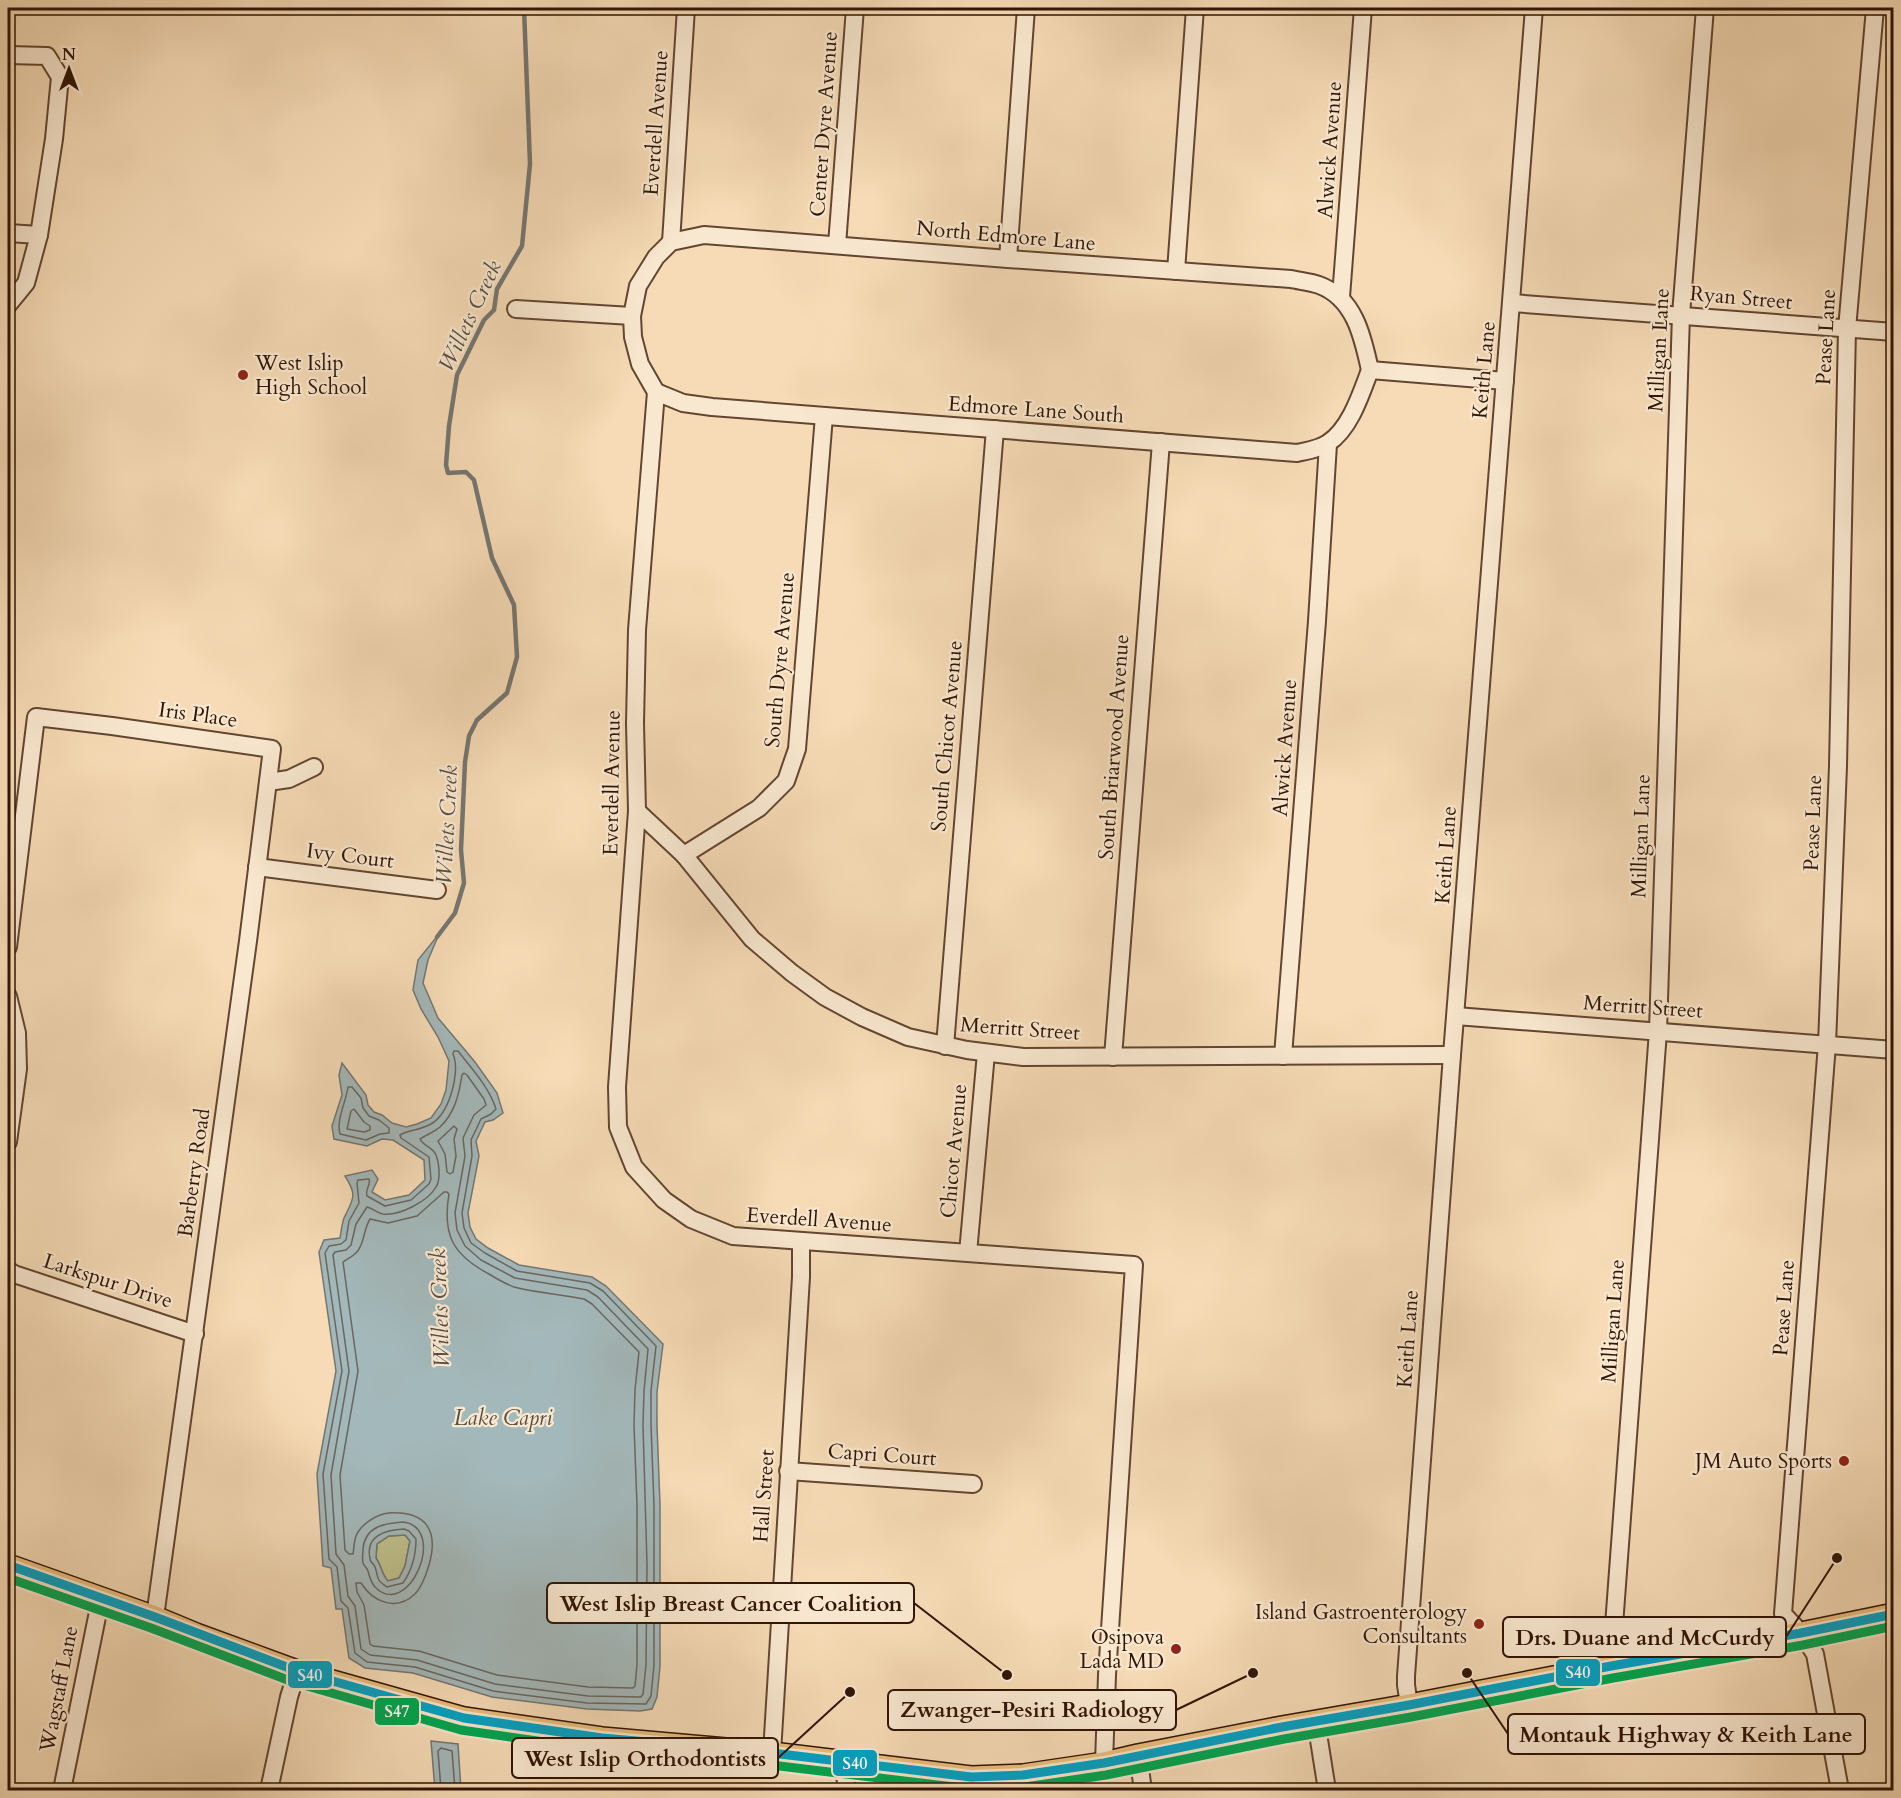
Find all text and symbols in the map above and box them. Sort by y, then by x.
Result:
street label: Center Dyre Avenue [803,30,845,218]
north arrow [39,39,99,99]
text: N [62,44,76,66]
street label: Everdell Avenue [636,49,676,197]
street label: Alwick Avenue [1311,80,1349,220]
street label: North Edmore Lane [915,214,1097,258]
water label: Willets Creek [431,255,509,376]
street label: Ryan Street [1689,279,1794,317]
street label: Milligan Lane [1641,287,1677,413]
street label: Pease Lane [1809,288,1843,386]
street label: Keith Lane [1465,320,1503,420]
place label: West Islip High School [254,349,367,402]
marker: West Islip High School [236,368,250,382]
street label: Edmore Lane South [947,389,1126,431]
street label: South Dyre Avenue [758,571,802,749]
street label: South Briarwood Avenue [1092,633,1136,861]
street label: South Chicot Avenue [924,639,970,833]
street label: Alwick Avenue [1266,678,1304,818]
street label: Iris Place [157,695,239,735]
street label: Everdell Avenue [596,710,628,856]
water label: Willets Creek [429,764,465,885]
street label: Milligan Lane [1624,774,1658,898]
street label: Pease Lane [1797,774,1829,872]
street label: Keith Lane [1428,805,1464,905]
street label: Ivy Court [305,836,396,876]
street label: Merritt Street [1582,988,1704,1026]
street label: Merritt Street [959,1010,1081,1048]
street label: Chicot Avenue [934,1083,974,1219]
street label: Barberry Road [171,1107,217,1239]
street label: Everdell Avenue [745,1200,893,1240]
street label: Larkspur Drive [40,1246,176,1316]
water label: Willets Creek [423,1248,457,1368]
street label: Milligan Lane [1594,1258,1632,1384]
street label: Pease Lane [1766,1259,1802,1357]
street label: Keith Lane [1390,1289,1426,1389]
water label: Lake Capri [454,1403,553,1433]
street label: Capri Court [827,1437,938,1473]
place label: JM Auto Sports [1692,1447,1832,1476]
street label: Hall Street [746,1448,782,1544]
marker: JM Auto Sports [1837,1454,1851,1468]
callout: West Islip Breast Cancer Coalition [547,1583,914,1623]
text: West Islip Breast Cancer Coalition [558,1589,903,1619]
place label: Island Gastroenterology Consultants [1255,1598,1467,1651]
marker: Island Gastroenterology Consultants [1472,1617,1486,1631]
callout: Drs. Duane and McCurdy [1503,1617,1786,1657]
street label: Wagstaff Lane [32,1623,85,1756]
place label: Osipova Lada MD [1079,1623,1164,1676]
text: Drs. Duane and McCurdy [1515,1623,1775,1653]
marker: Osipova Lada MD [1169,1642,1183,1656]
line badge: S40 [1555,1658,1601,1687]
line badge: S40 [287,1660,333,1689]
text: S40 [1566,1662,1590,1684]
text: S40 [298,1665,322,1687]
callout: Zwanger-Pesiri Radiology [888,1690,1176,1730]
text: Zwanger-Pesiri Radiology [900,1695,1164,1725]
line badge: S47 [374,1697,420,1726]
text: S47 [385,1701,409,1723]
callout: Montauk Highway & Keith Lane [1508,1714,1865,1754]
text: Montauk Highway & Keith Lane [1519,1720,1853,1750]
callout: West Islip Orthodontists [512,1738,778,1778]
text: West Islip Orthodontists [523,1744,766,1774]
line badge: S40 [832,1749,878,1777]
text: S40 [843,1753,867,1775]

